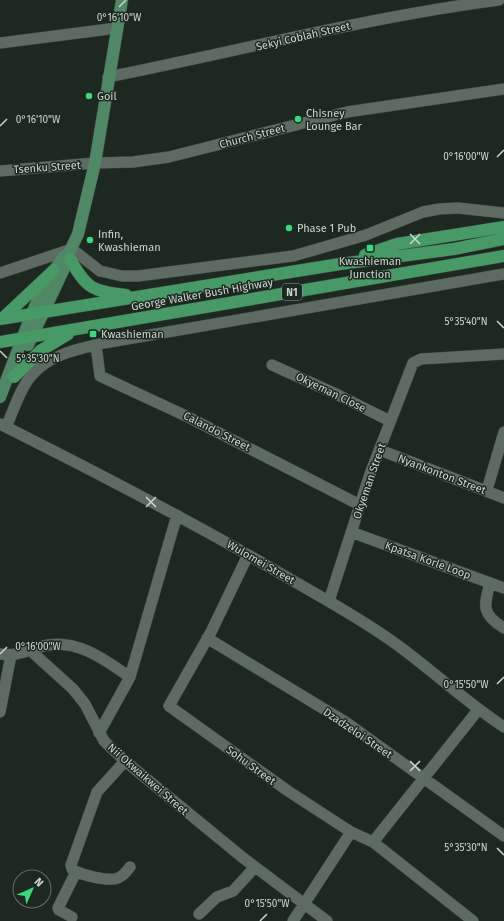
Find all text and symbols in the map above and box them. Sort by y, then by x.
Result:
text: 0°16'10"W [97,12,142,24]
street label: Sekyi Coblah Street [255,19,352,54]
place label: Goil [97,90,117,103]
marker: Goil [84,91,94,101]
place label: Chisney Lounge Bar [306,107,363,133]
text: 0°16'10"W [16,114,61,126]
marker: Chisney Lounge Bar [293,114,303,124]
street label: Church Street [218,121,286,151]
text: 0°16'00"W [443,151,490,163]
street label: Tsenku Street [13,159,81,176]
place label: Phase 1 Pub [297,222,356,235]
marker: Phase 1 Pub [284,223,294,233]
place label: Infin, Kwashieman [98,228,161,254]
marker: Infin, Kwashieman [85,235,95,245]
marker: Kwashieman Junction [365,243,375,253]
place label: Kwashieman Junction [339,255,401,281]
street label: George Walker Bush Highway [130,276,275,313]
road number: N1 [282,284,302,300]
text: 5°35'40"N [444,316,488,328]
place label: Kwashieman [101,328,164,341]
marker: Kwashieman [88,329,98,339]
text: 5°35'30"N [16,353,60,365]
street label: Okyeman Close [294,370,368,415]
street label: Calando Street [181,409,252,454]
street label: Okyeman Street [350,442,389,521]
street label: Nyankonton Street [396,452,488,497]
street label: Wulomei Street [224,538,297,587]
street label: Kpatsa Korle Loop [383,539,473,582]
text: 0°16'00"W [15,641,62,653]
text: 0°15'50"W [444,679,489,691]
street label: Dzadzeloi Street [321,706,395,761]
street label: Nii Okwaikwei Street [105,741,190,818]
street label: Sohu Street [223,743,278,788]
text: 5°35'30"N [444,842,488,854]
north arrow [12,869,52,909]
text: N [32,875,46,889]
text: 0°15'50"W [245,898,290,910]

